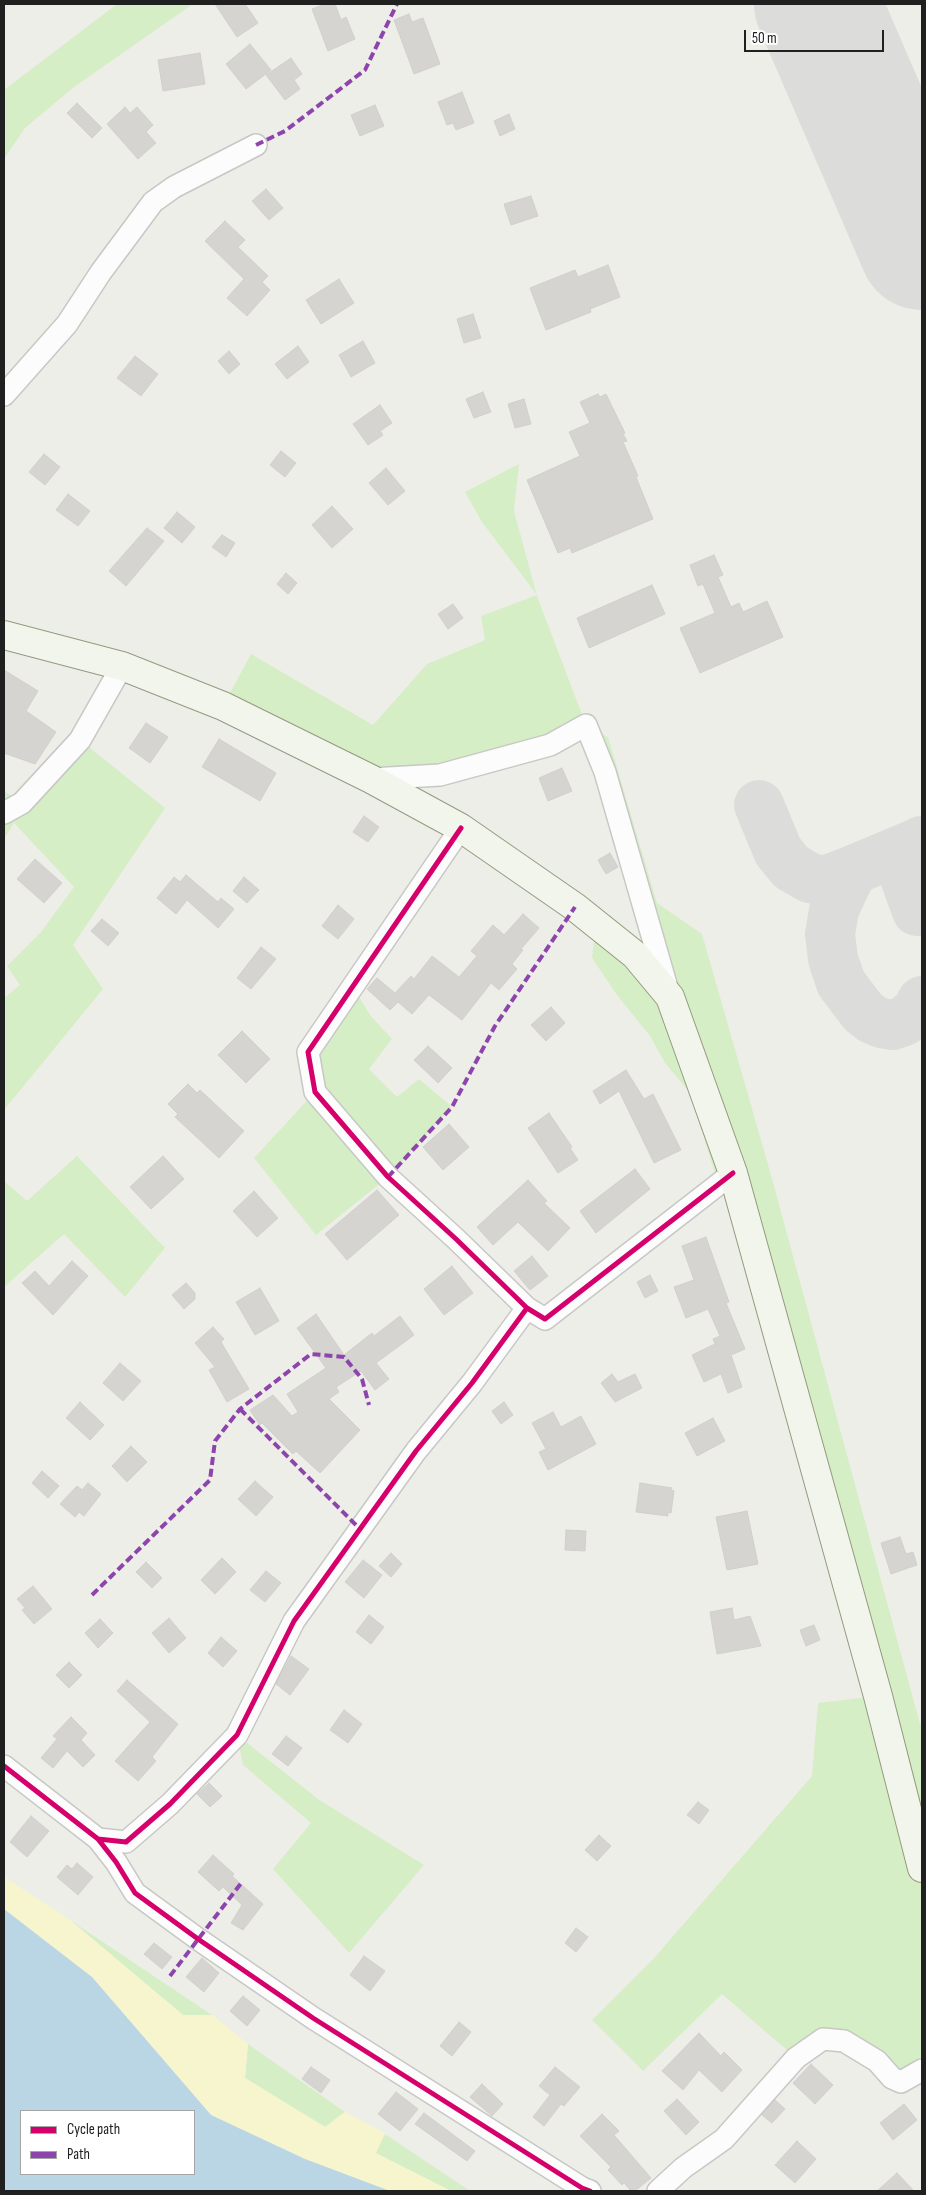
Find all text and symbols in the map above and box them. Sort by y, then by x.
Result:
scale bar [746,20,886,52]
text: 50 m [752,29,777,48]
legend [20,2110,195,2175]
text: Cycle path [67,2120,120,2139]
text: Path [67,2145,90,2164]

